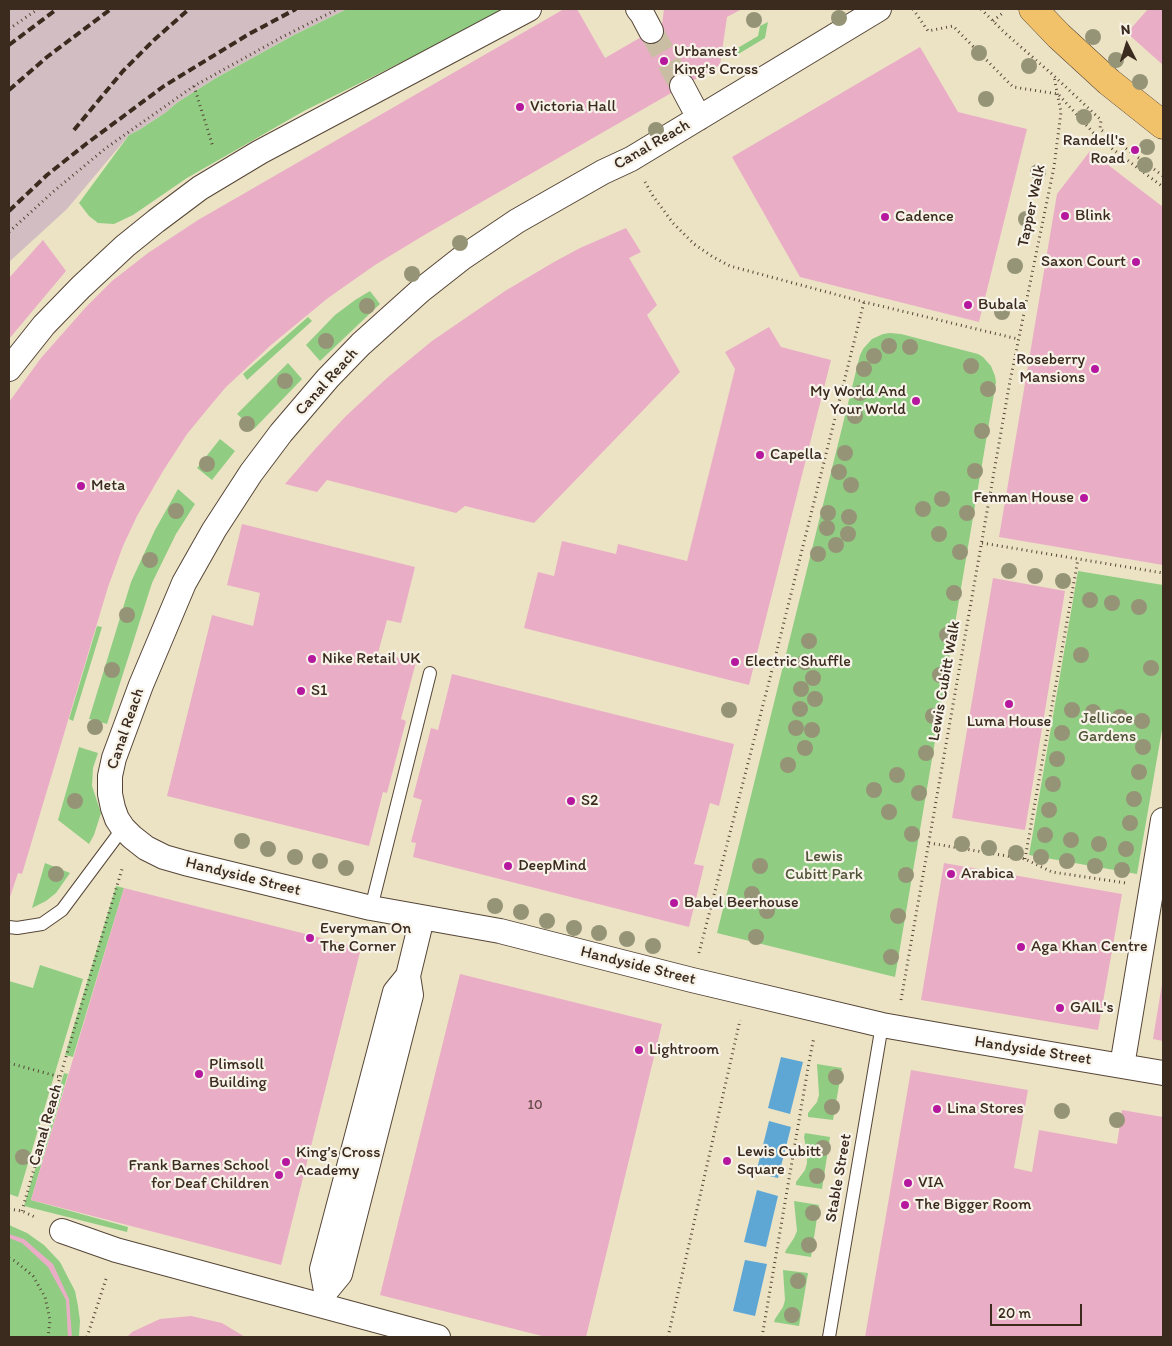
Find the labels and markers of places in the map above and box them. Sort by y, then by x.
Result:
place label: Urbanest King's Cross [674,42,758,80]
marker: Urbanest King's Cross [658,55,670,67]
place label: Victoria Hall [530,97,616,117]
marker: Victoria Hall [514,101,526,113]
place label: Randell's Road [1063,131,1125,169]
marker: Randell's Road [1129,144,1141,156]
place label: Blink [1075,206,1111,226]
place label: Cadence [895,207,954,227]
marker: Blink [1059,210,1071,222]
marker: Cadence [879,211,891,223]
place label: Saxon Court [1041,252,1126,272]
marker: Saxon Court [1130,256,1142,268]
place label: Bubala [978,295,1026,315]
marker: Bubala [962,299,974,311]
place label: Roseberry Mansions [1016,350,1085,388]
marker: Roseberry Mansions [1089,363,1101,375]
place label: My World And Your World [810,382,906,420]
marker: My World And Your World [910,395,922,407]
place label: Capella [770,445,822,465]
marker: Capella [754,449,766,461]
place label: Meta [91,476,125,496]
marker: Meta [75,480,87,492]
place label: Fenman House [973,488,1074,508]
marker: Fenman House [1078,492,1090,504]
place label: Nike Retail UK [322,649,420,669]
place label: Electric Shuffle [745,652,851,672]
marker: Nike Retail UK [306,653,318,665]
marker: Electric Shuffle [729,656,741,668]
place label: S1 [311,681,327,701]
marker: S1 [295,685,307,697]
marker: Luma House [1003,698,1015,710]
place label: Luma House [967,712,1051,732]
place label: S2 [581,791,598,811]
marker: S2 [565,795,577,807]
place label: DeepMind [518,856,586,876]
marker: DeepMind [502,860,514,872]
place label: Arabica [961,864,1014,884]
marker: Arabica [945,868,957,880]
place label: Babel Beerhouse [684,893,799,913]
marker: Babel Beerhouse [668,897,680,909]
place label: Everyman On The Corner [320,919,411,957]
marker: Everyman On The Corner [304,932,316,944]
place label: Aga Khan Centre [1031,937,1148,957]
marker: Aga Khan Centre [1015,941,1027,953]
place label: GAIL's [1070,998,1114,1018]
marker: GAIL's [1054,1002,1066,1014]
place label: Lightroom [649,1040,719,1060]
marker: Lightroom [633,1044,645,1056]
place label: Plimsoll Building [209,1055,267,1093]
marker: Plimsoll Building [193,1068,205,1080]
place label: Lina Stores [947,1099,1024,1119]
marker: Lina Stores [931,1103,943,1115]
place label: Lewis Cubitt Square [737,1142,821,1180]
place label: King’s Cross Academy [296,1143,380,1181]
marker: Lewis Cubitt Square [721,1155,733,1167]
place label: Frank Barnes School for Deaf Children [128,1156,269,1194]
marker: King’s Cross Academy [280,1156,292,1168]
marker: Frank Barnes School for Deaf Children [273,1169,285,1181]
place label: VIA [918,1173,944,1193]
marker: VIA [902,1177,914,1189]
place label: The Bigger Room [915,1195,1031,1215]
marker: The Bigger Room [899,1199,911,1211]

